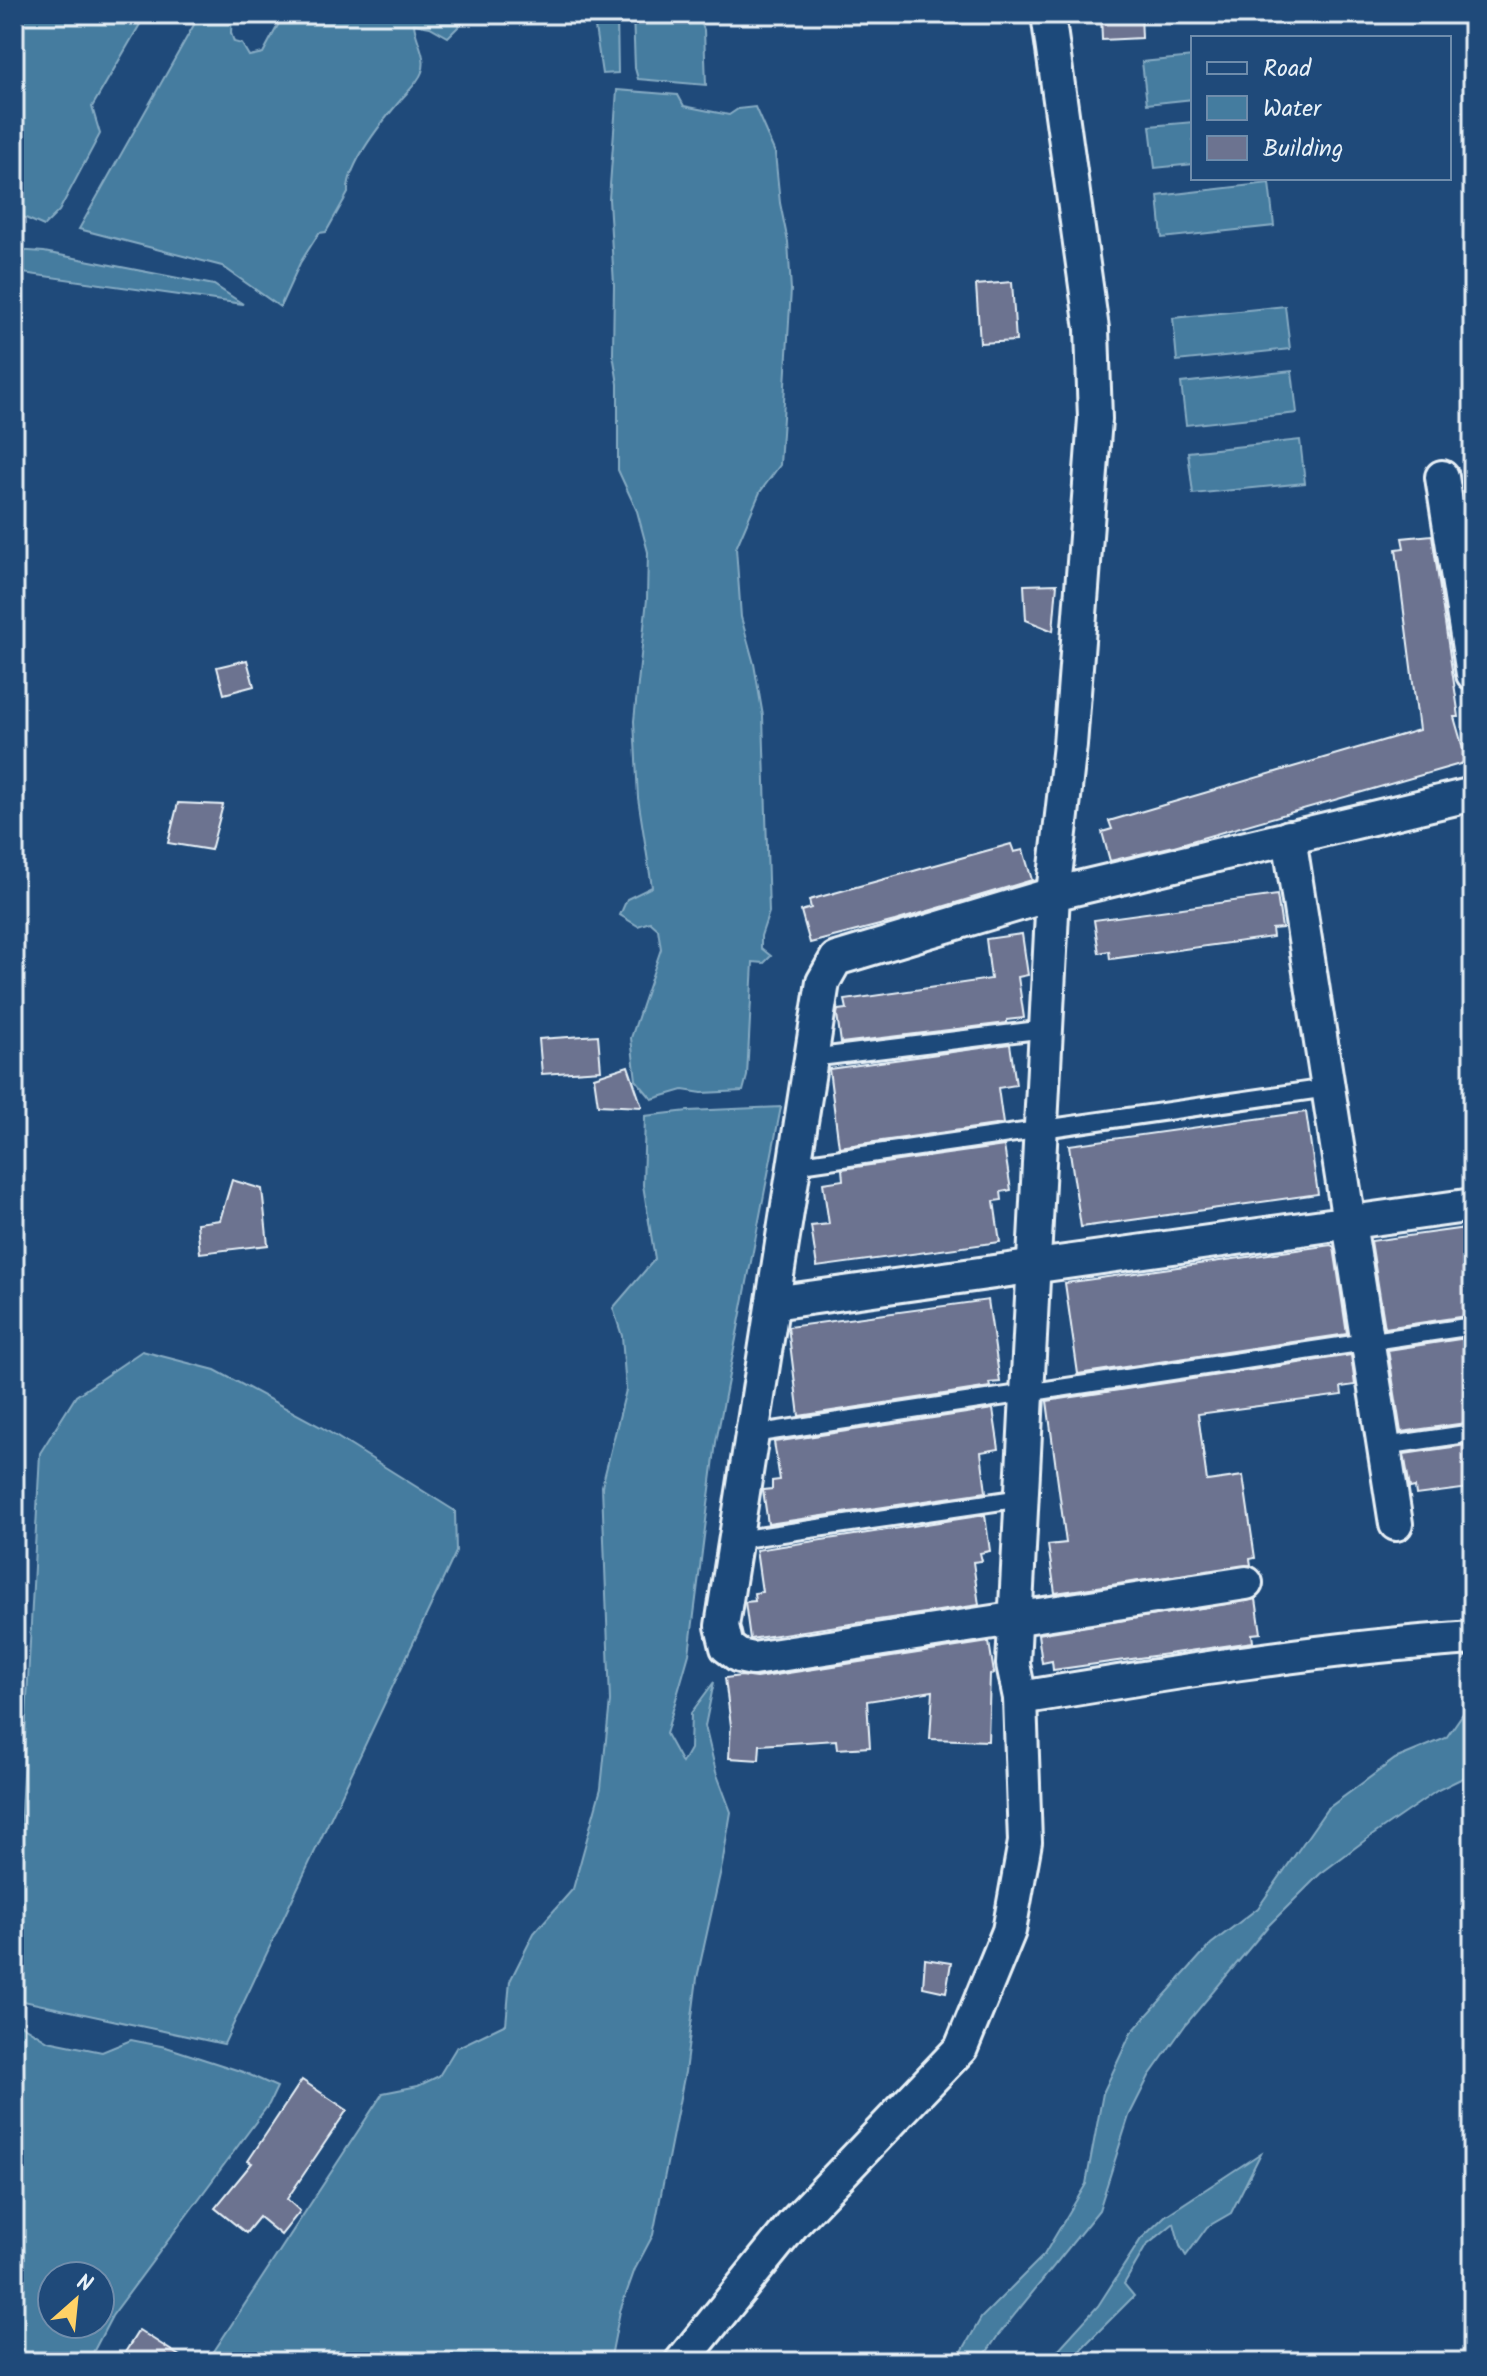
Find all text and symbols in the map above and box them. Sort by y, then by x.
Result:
legend [1191,36,1451,180]
text: Road [1263,50,1312,89]
text: Water [1263,90,1323,129]
text: Building [1263,130,1343,169]
north arrow [36,2260,116,2340]
text: N [70,2266,98,2303]

